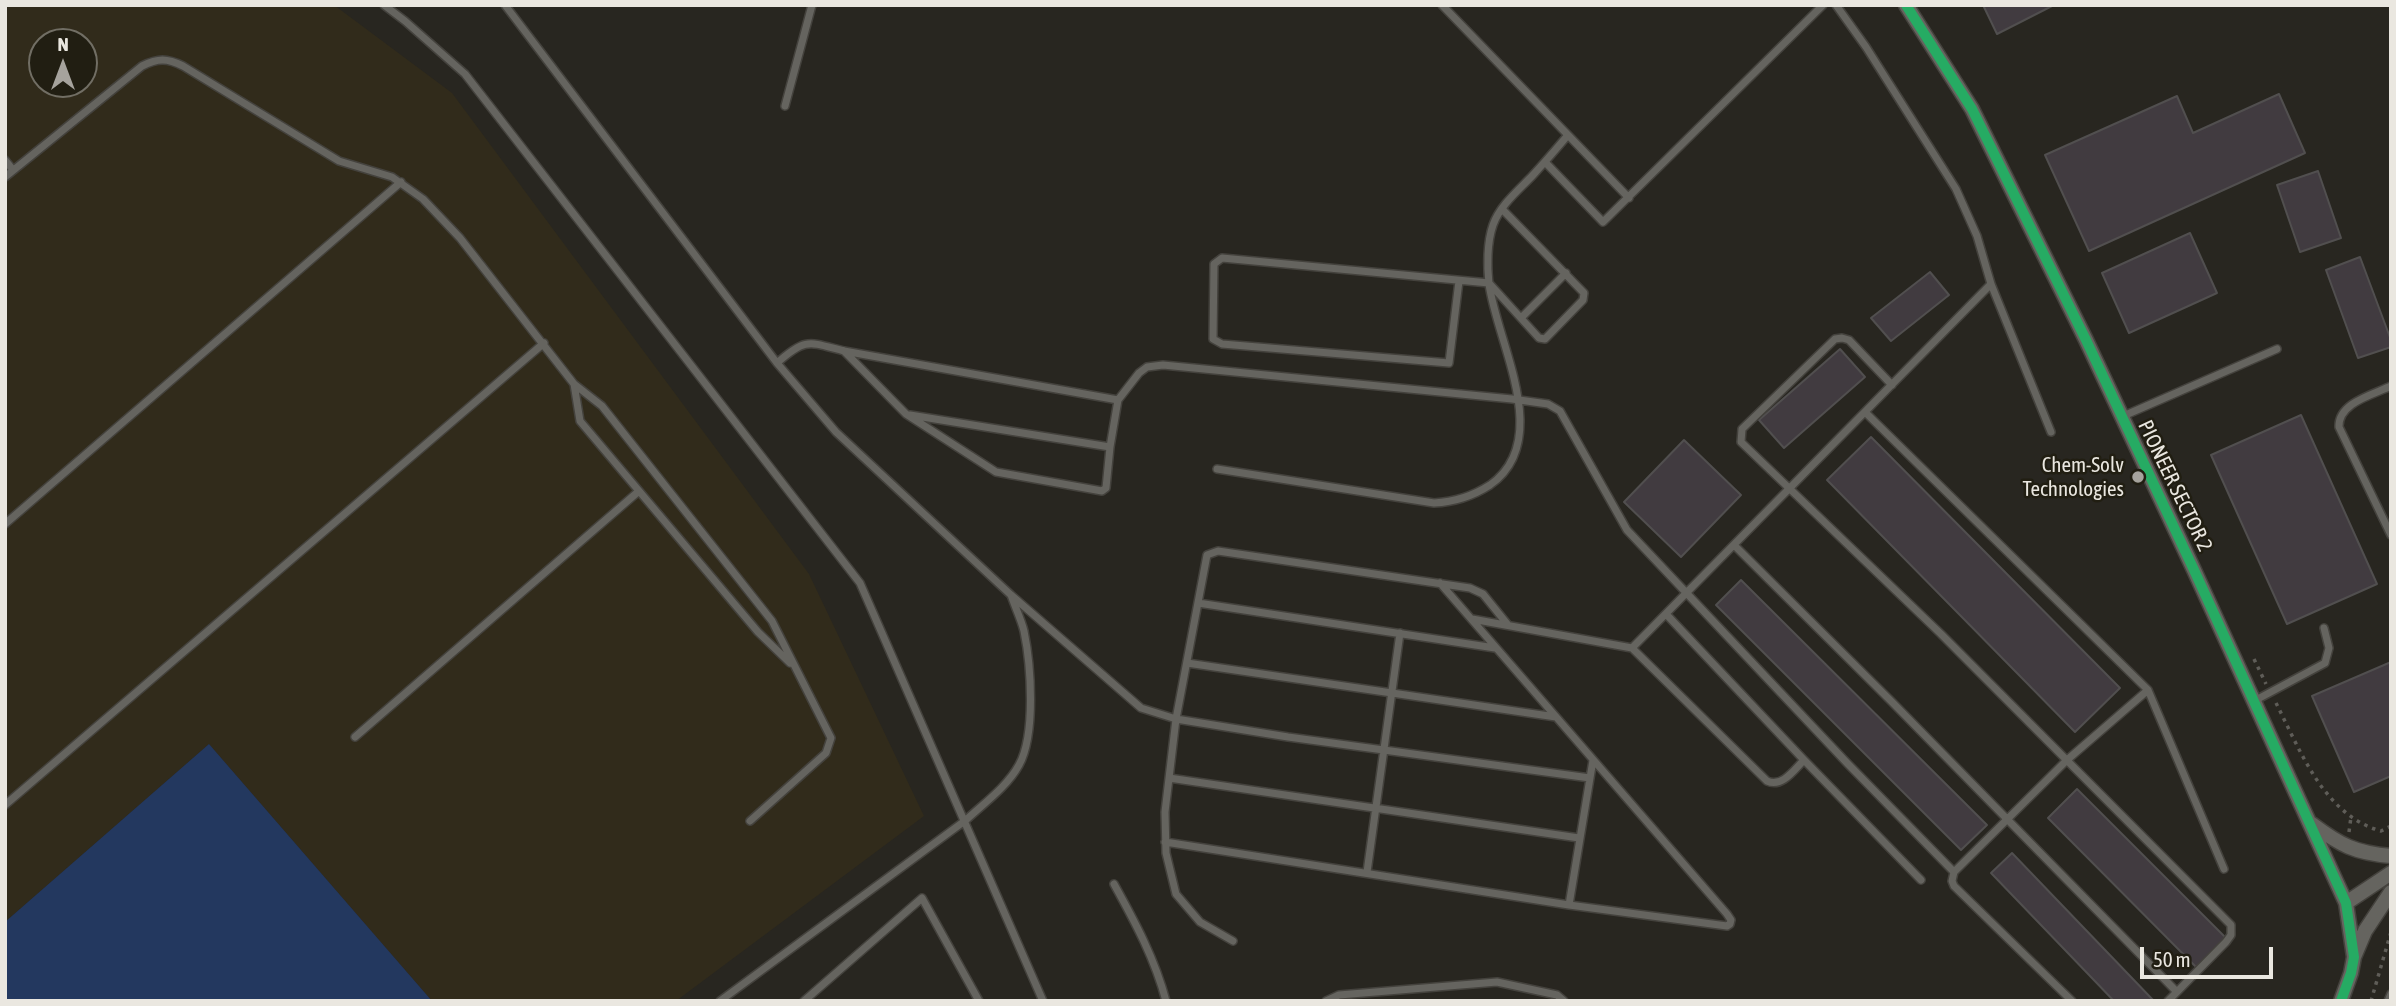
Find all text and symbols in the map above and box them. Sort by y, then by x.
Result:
north arrow [28,28,98,98]
text: N [57,33,69,55]
street label: PIONEER SECTOR 2 [2132,416,2218,556]
place label: Chem-Solv Technologies [2023,452,2124,502]
marker: Chem-Solv Technologies [2130,469,2146,485]
scale bar [2144,932,2277,976]
text: 50 m [2153,947,2191,971]

